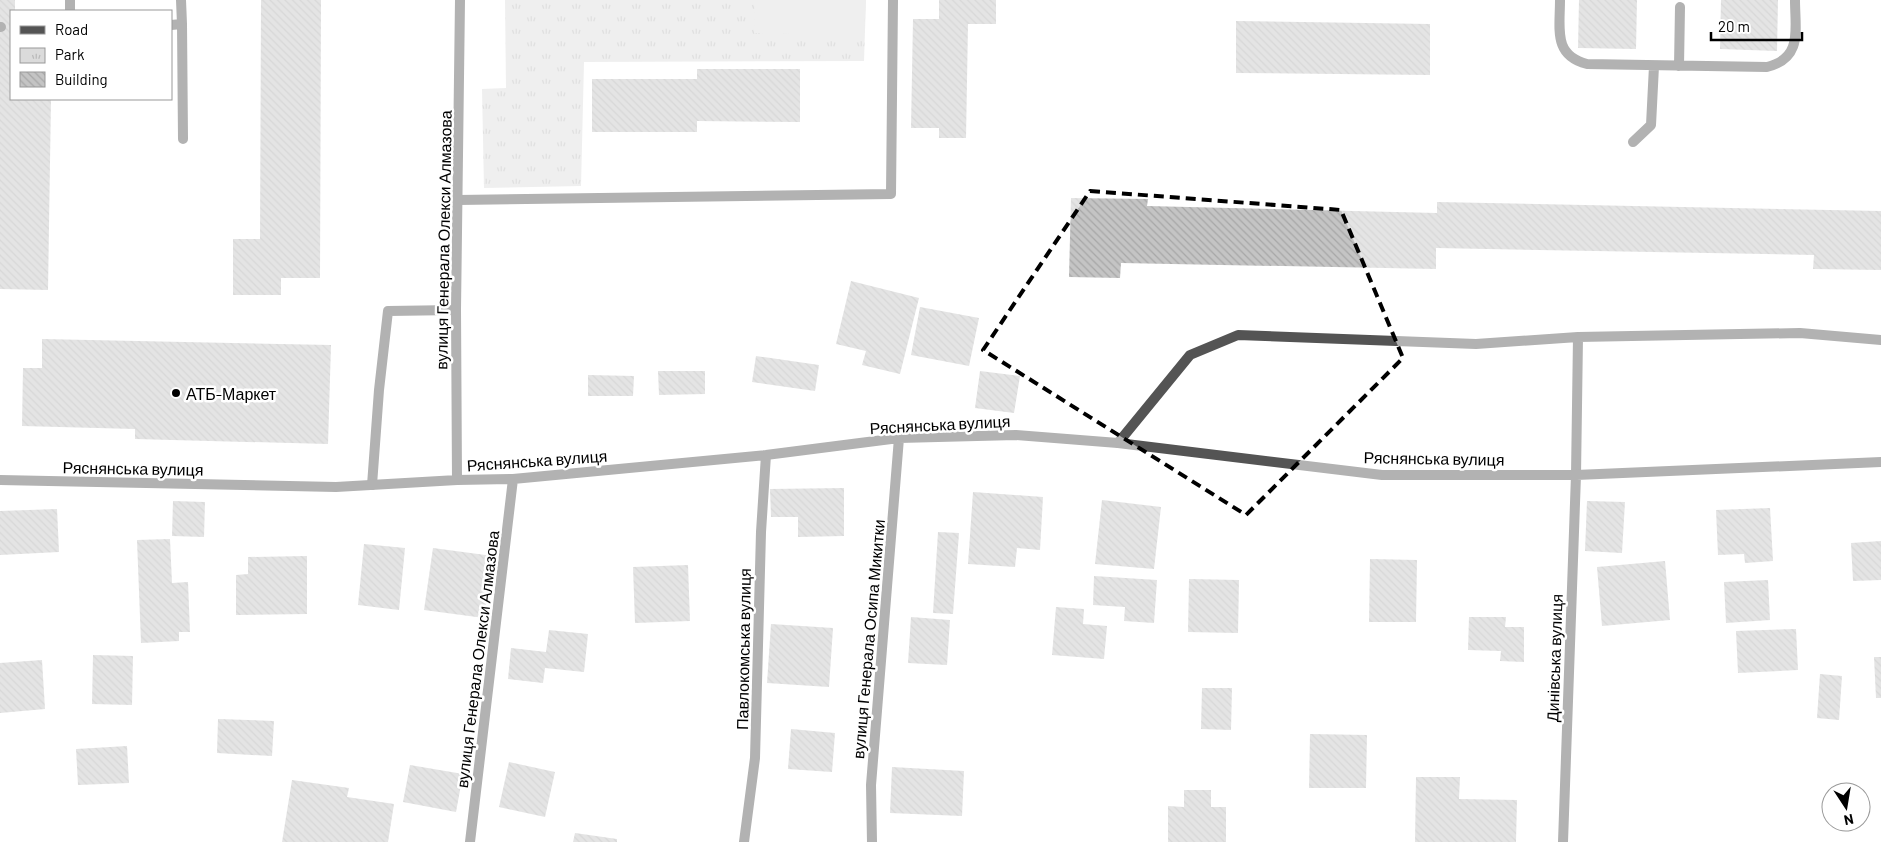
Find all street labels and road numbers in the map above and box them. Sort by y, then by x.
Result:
street label: вулиця Генерала Олекси Алмазова [431,110,455,370]
street label: Ряснянська вулиця [869,411,1011,437]
street label: Ряснянська вулиця [466,446,608,474]
street label: Ряснянська вулиця [1363,447,1505,469]
street label: Ряснянська вулиця [62,457,204,479]
street label: вулиця Генерала Осипа Микитки [848,519,888,759]
street label: вулиця Генерала Олекси Алмазова [452,529,502,789]
street label: Павлокомська вулиця [732,568,754,730]
street label: Динівська вулиця [1542,594,1566,722]

